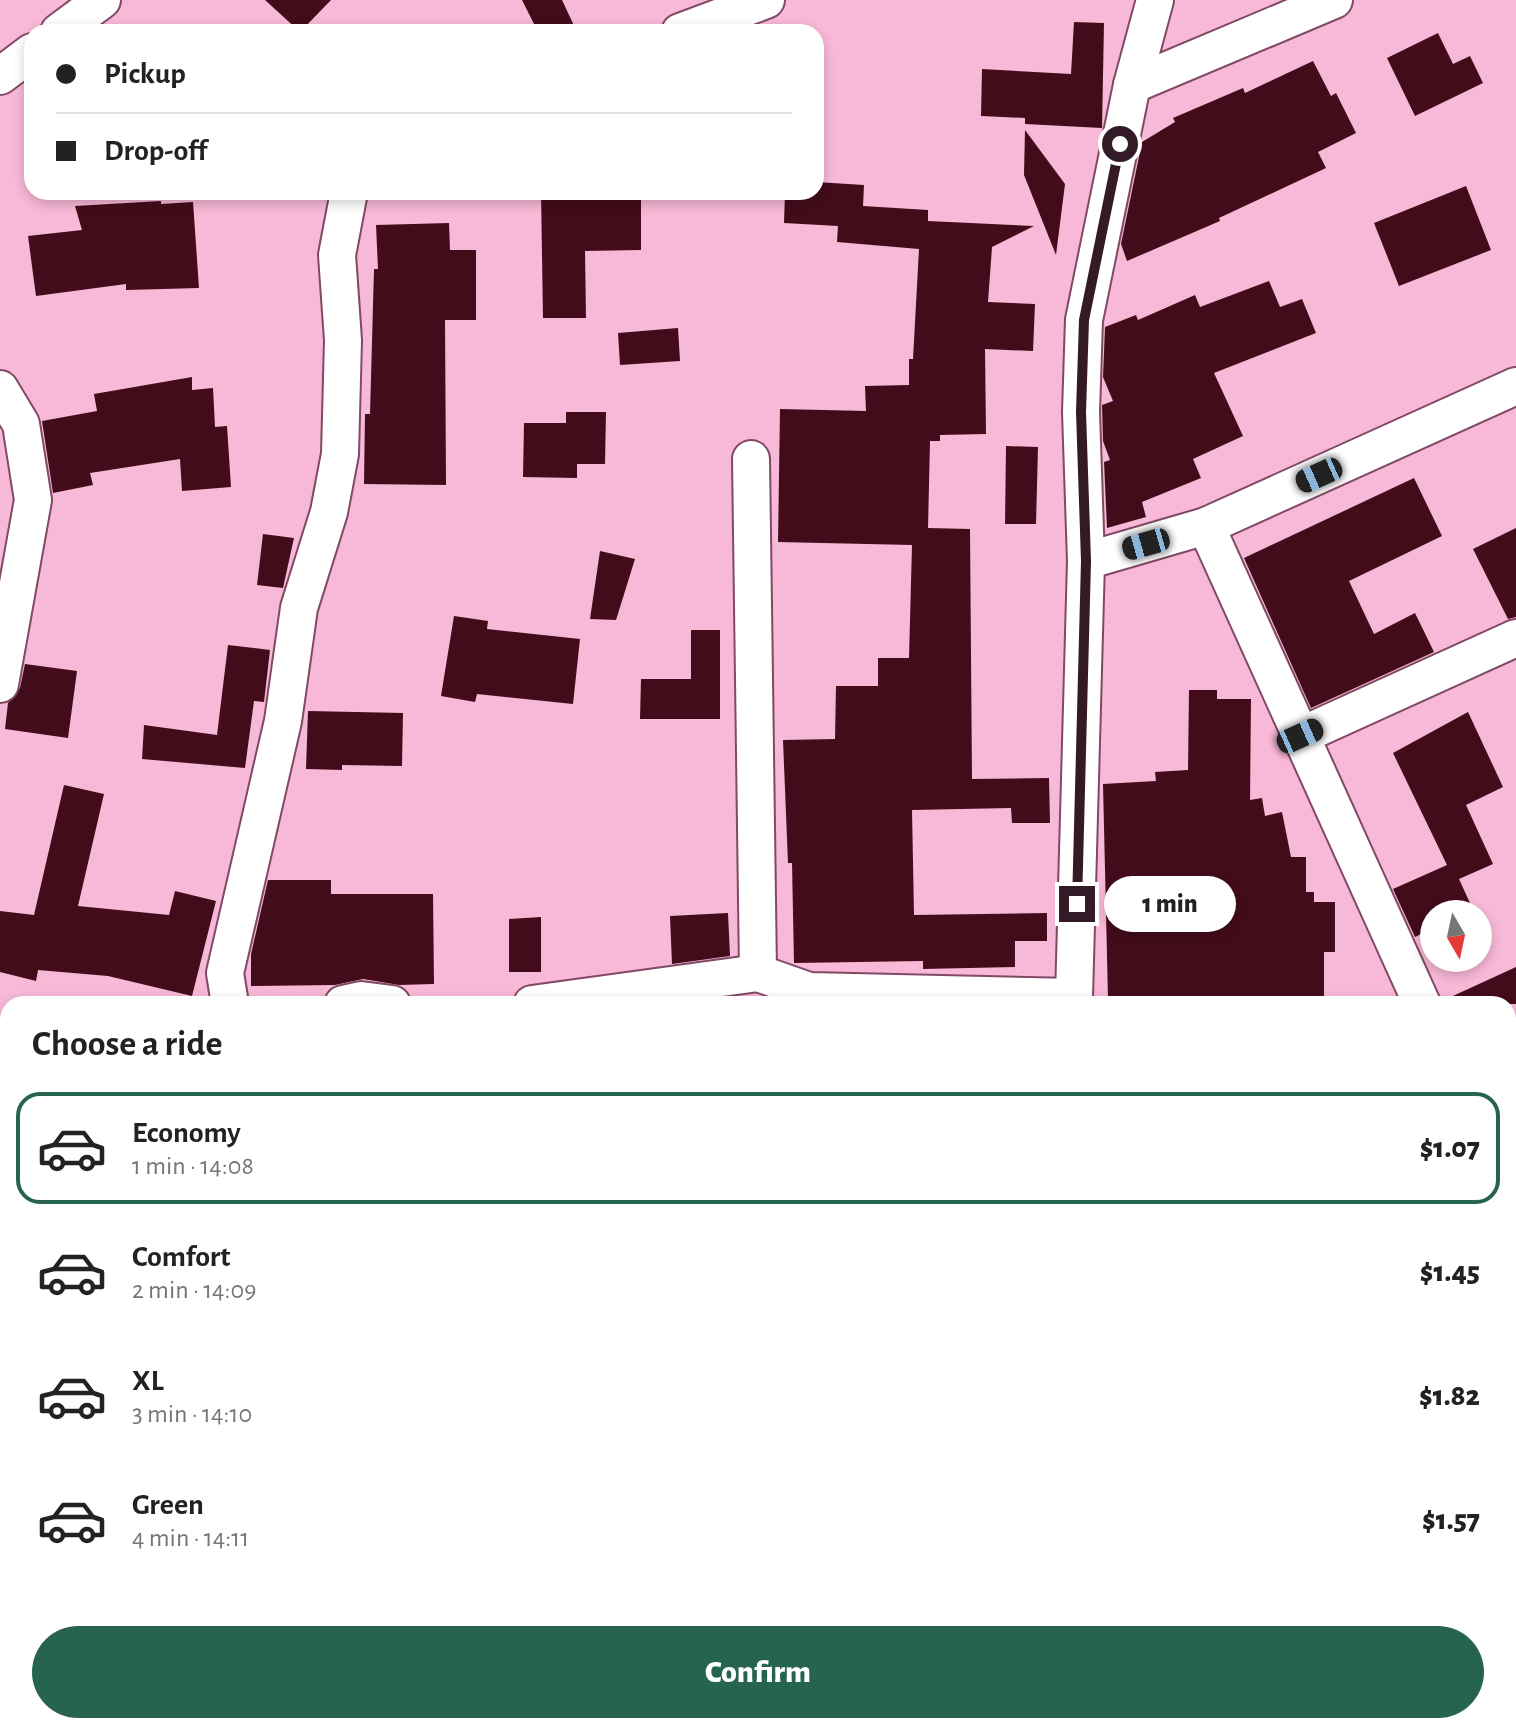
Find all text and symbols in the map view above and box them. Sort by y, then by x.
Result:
text: Pickup [104,59,186,89]
route start [1102,126,1138,162]
text: Drop-off [104,136,207,166]
car [1292,454,1346,496]
car [1120,526,1172,562]
car [1273,715,1327,757]
callout: 1 min [1105,876,1237,932]
route end [1059,886,1095,922]
text: 1 min [1142,891,1198,917]
north arrow [1420,900,1492,972]
map controls [1420,900,1492,972]
text: Choose a ride [32,1026,222,1062]
icon: car [36,1112,108,1184]
text: Economy [132,1118,241,1148]
text: $1.07 [1420,1133,1480,1163]
text: 1 min · 14:08 [132,1153,254,1179]
icon: car [36,1236,108,1308]
text: Comfort [132,1242,231,1272]
text: $1.45 [1420,1257,1480,1287]
text: 2 min · 14:09 [132,1277,257,1303]
icon: car [36,1360,108,1432]
text: XL [132,1366,164,1396]
text: $1.82 [1419,1381,1480,1411]
text: 3 min · 14:10 [132,1401,252,1427]
icon: car [36,1484,108,1556]
text: Green [132,1490,204,1520]
text: $1.57 [1422,1505,1480,1535]
text: 4 min · 14:11 [132,1525,249,1551]
button: Confirm [32,1626,1484,1718]

